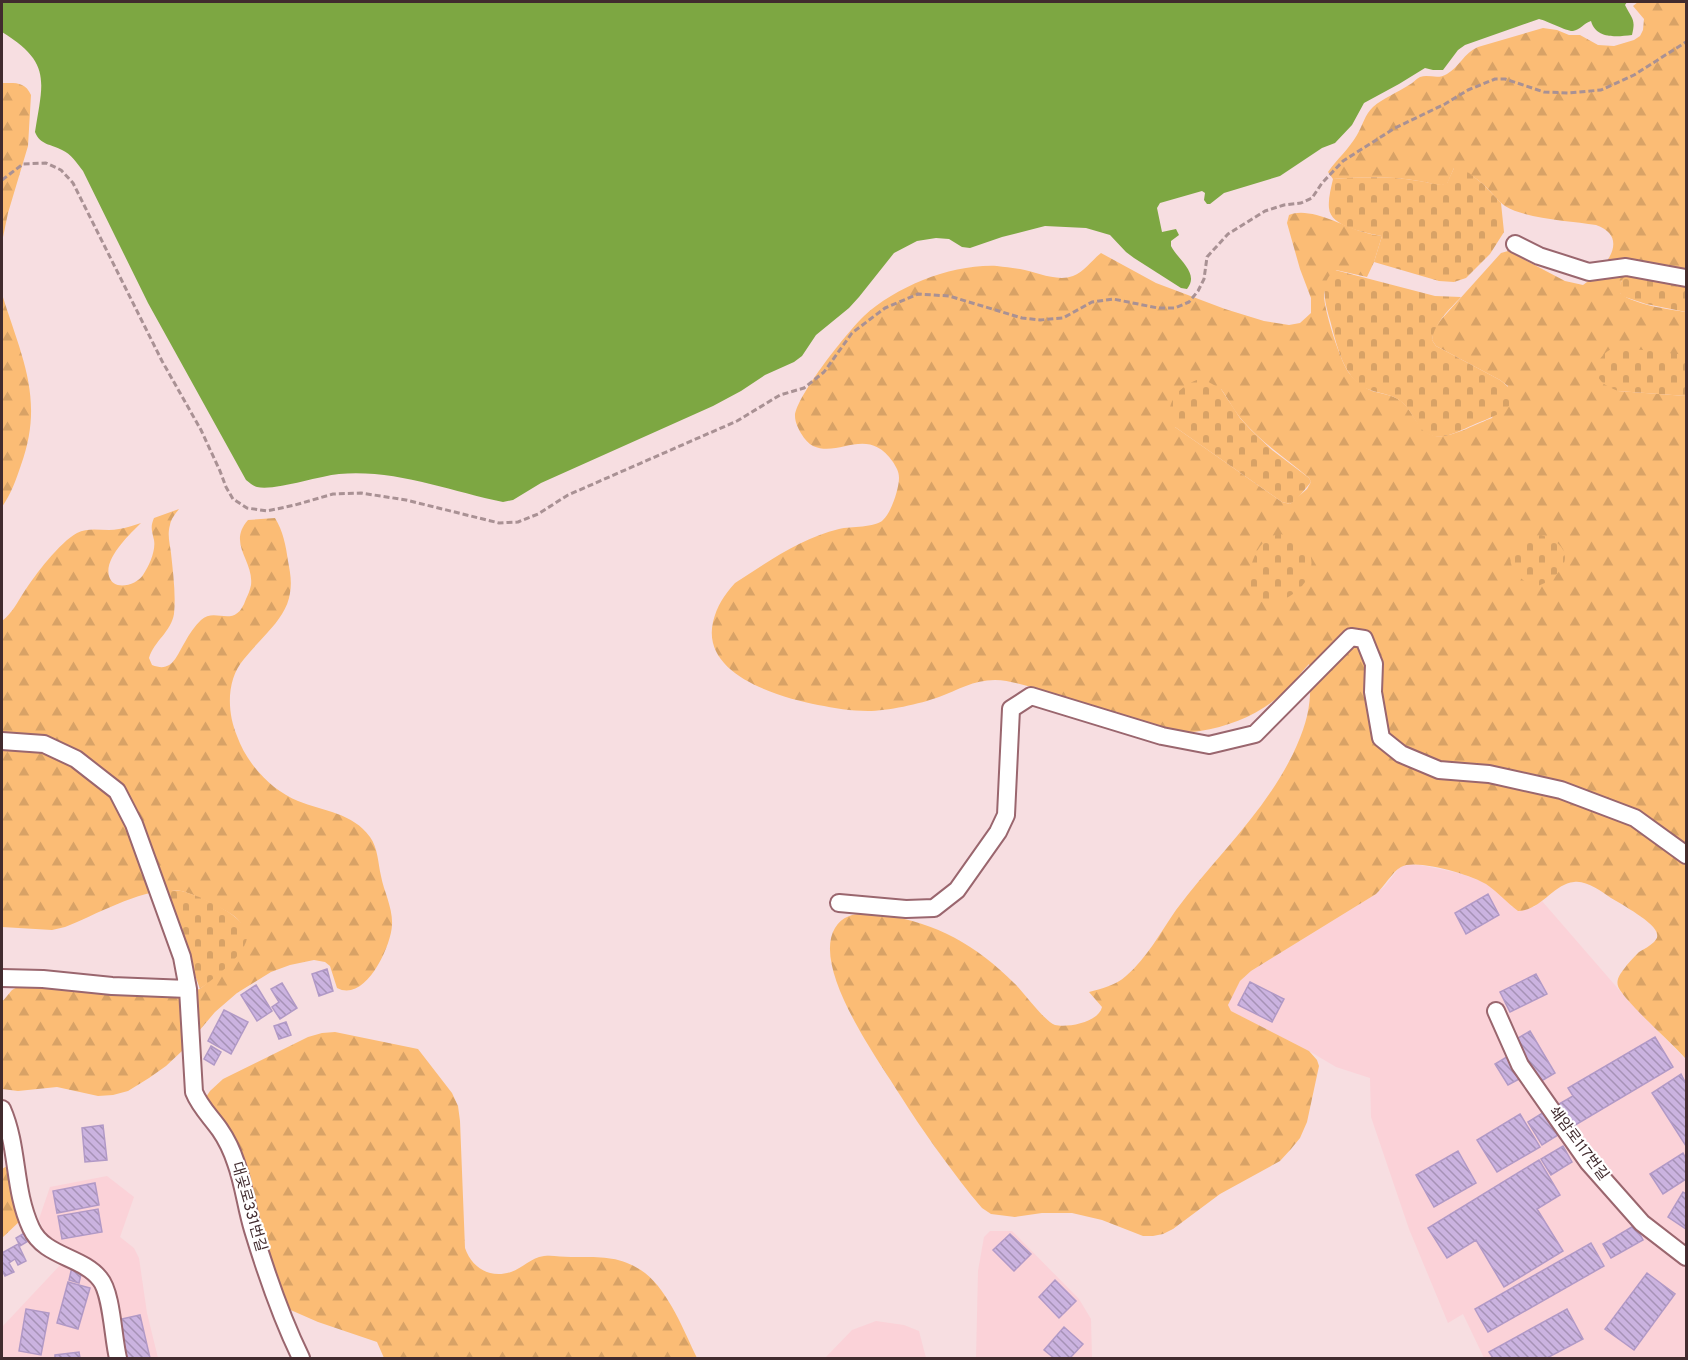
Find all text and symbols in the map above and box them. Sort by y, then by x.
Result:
street label: 쇄암로117번길 [1544,1103,1612,1185]
street label: 대곶로331번길 [226,1160,270,1254]

